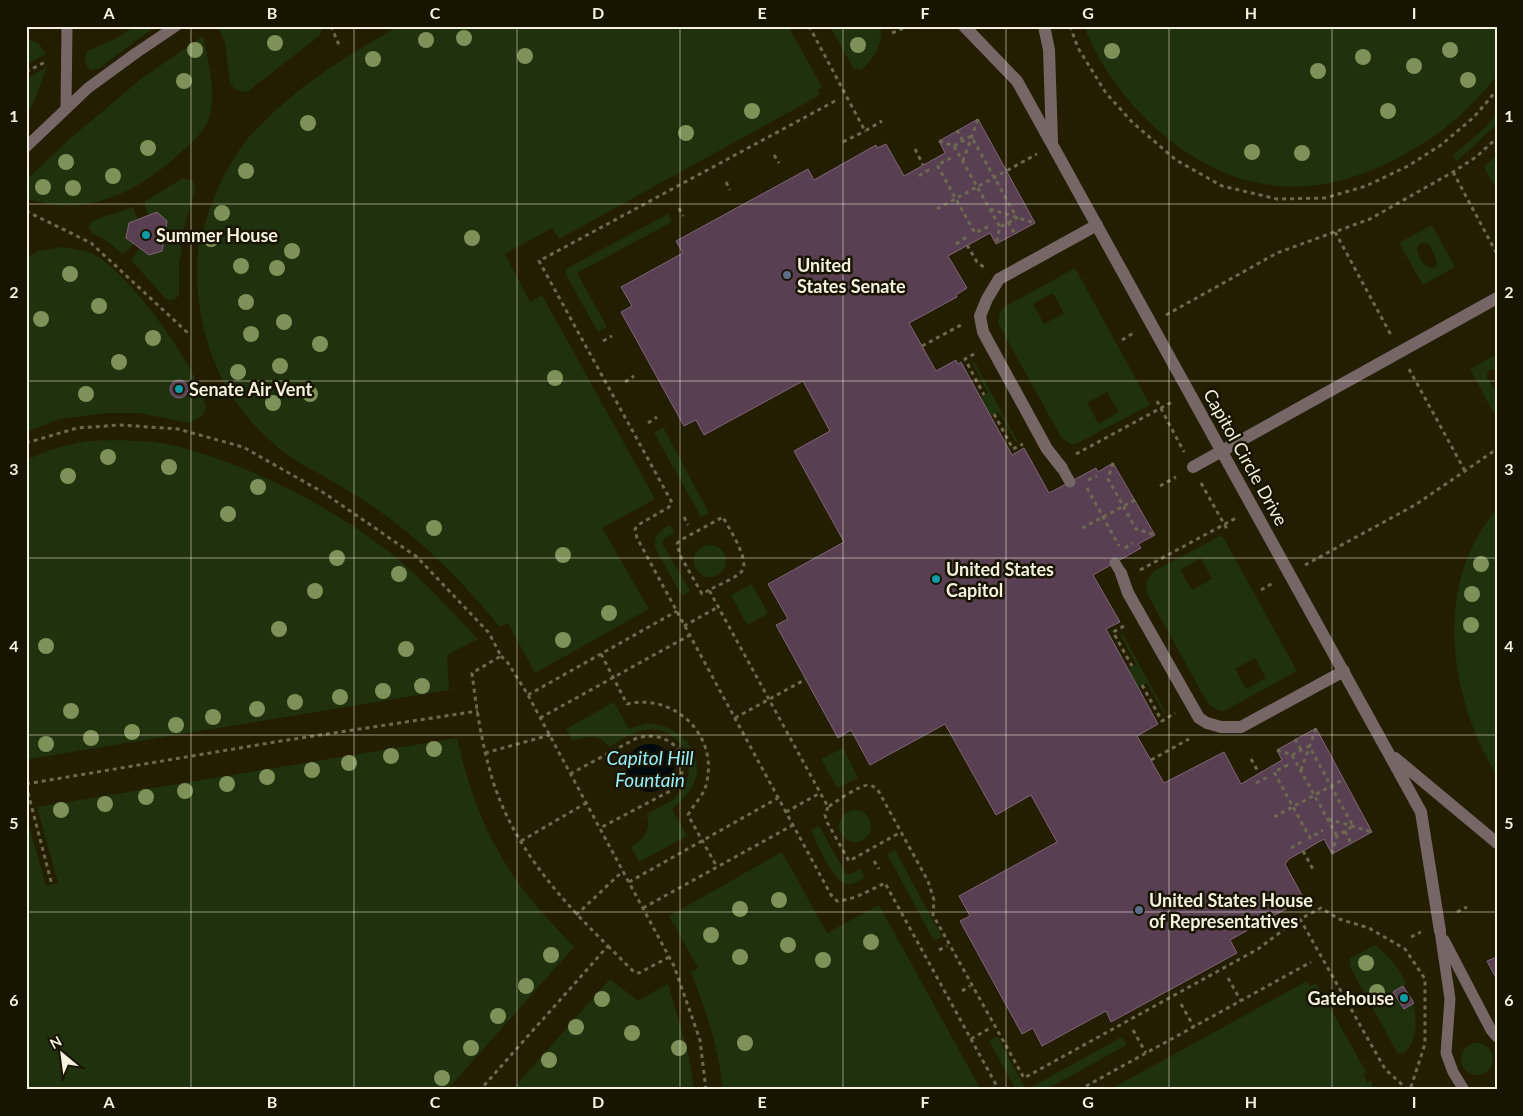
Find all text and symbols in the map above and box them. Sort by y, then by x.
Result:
text: A [102,3,115,22]
text: B [267,3,277,22]
text: C [430,3,441,22]
text: D [592,3,604,22]
text: E [757,3,767,22]
text: F [920,3,930,22]
text: G [1082,3,1094,22]
text: H [1245,3,1257,22]
text: I [1412,3,1416,22]
text: 1 [9,106,19,125]
text: 1 [1504,106,1514,125]
place label: Summer House [156,224,278,246]
marker: Summer House [140,229,152,241]
place label: United States Senate [797,254,906,297]
marker: United States Senate [781,269,793,281]
text: 2 [9,282,19,301]
text: 2 [1504,282,1514,301]
place label: Senate Air Vent [189,378,312,400]
marker: Senate Air Vent [173,383,185,395]
street label: Capitol Circle Drive [1199,385,1293,529]
text: 3 [9,459,19,478]
text: 3 [1504,459,1514,478]
place label: United States Capitol [946,558,1054,601]
marker: United States Capitol [930,573,942,585]
text: 4 [9,636,19,655]
text: 4 [1504,636,1514,655]
water label: Capitol Hill Fountain [606,746,694,791]
text: 5 [9,813,19,832]
text: 5 [1504,813,1514,832]
place label: United States House of Representatives [1149,889,1313,932]
marker: United States House of Representatives [1133,904,1145,916]
place label: Gatehouse [1308,987,1394,1009]
text: 6 [9,990,19,1009]
text: 6 [1504,990,1514,1009]
marker: Gatehouse [1398,992,1410,1004]
north arrow [38,1028,88,1078]
text: N [47,1032,64,1052]
text: A [102,1092,115,1111]
text: B [267,1092,277,1111]
text: C [430,1092,441,1111]
text: D [592,1092,604,1111]
text: E [757,1092,767,1111]
text: F [920,1092,930,1111]
text: G [1082,1092,1094,1111]
text: H [1245,1092,1257,1111]
text: I [1412,1092,1416,1111]

